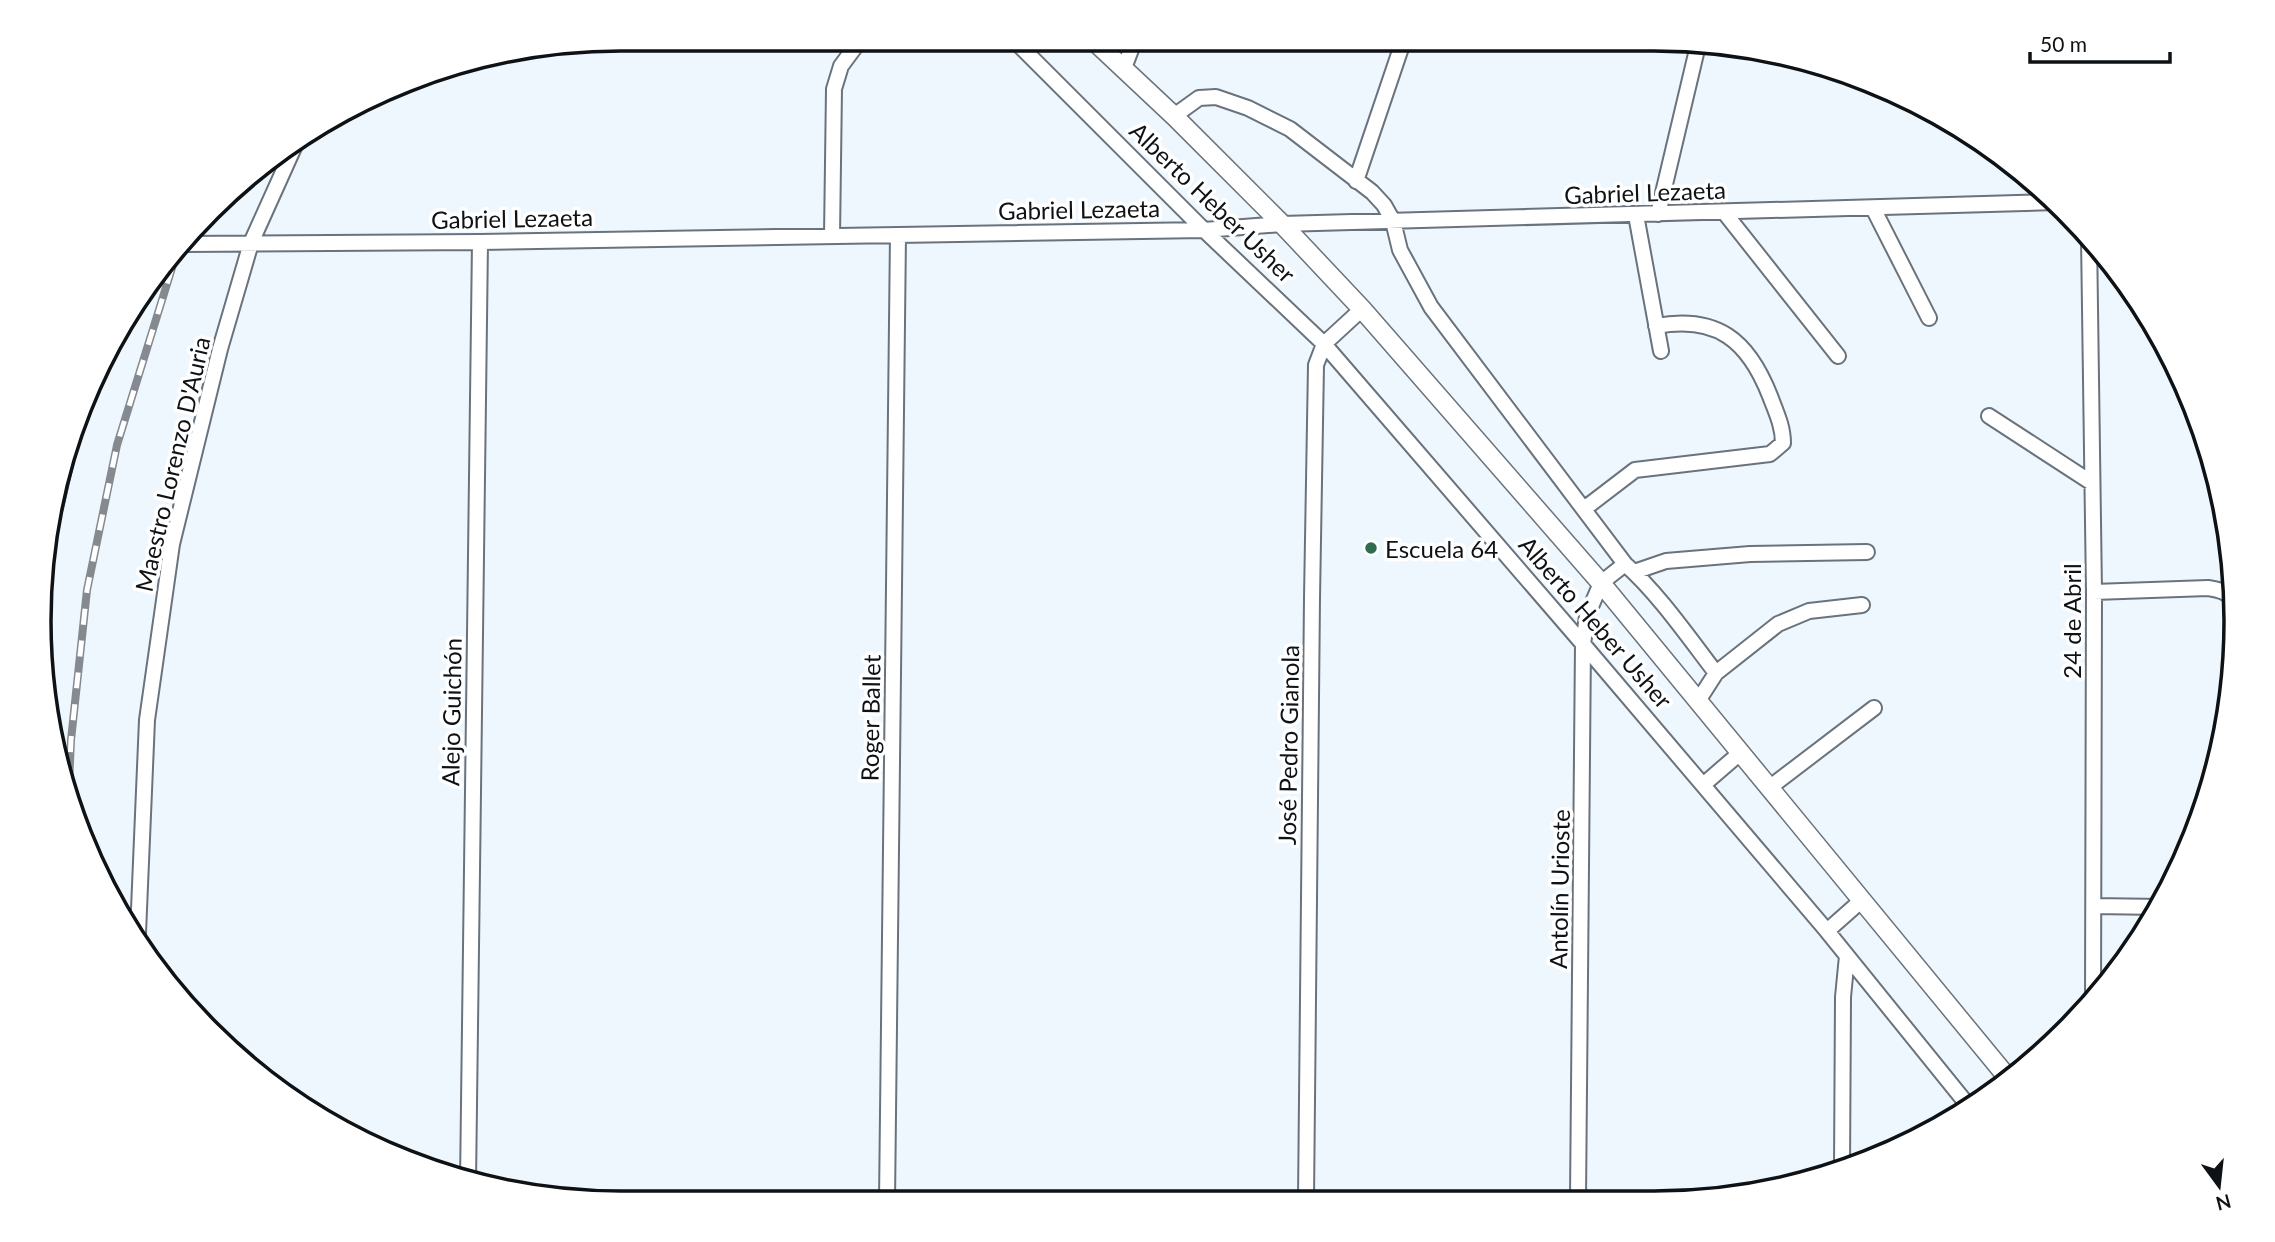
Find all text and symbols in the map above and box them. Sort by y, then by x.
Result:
scale bar [2030,21,2170,65]
text: 50 m [2040,31,2087,56]
street label: Alberto Heber Usher [1124,116,1302,288]
street label: Gabriel Lezaeta [1564,175,1726,209]
street label: Gabriel Lezaeta [998,193,1160,225]
street label: Gabriel Lezaeta [431,202,593,234]
street label: Maestro Lorenzo D'Auria [129,334,215,594]
street label: Alberto Heber Usher [1513,530,1679,714]
place label: Escuela 64 [1385,534,1498,563]
marker: Escuela 64 [1363,540,1379,556]
street label: 24 de Abril [2057,563,2086,679]
street label: Alejo Guichón [435,638,467,786]
street label: José Pedro Gianola [1272,645,1304,845]
street label: Roger Ballet [854,654,886,782]
street label: Antolín Urioste [1543,809,1575,969]
north arrow [2184,1151,2254,1221]
text: N [2213,1190,2234,1216]

